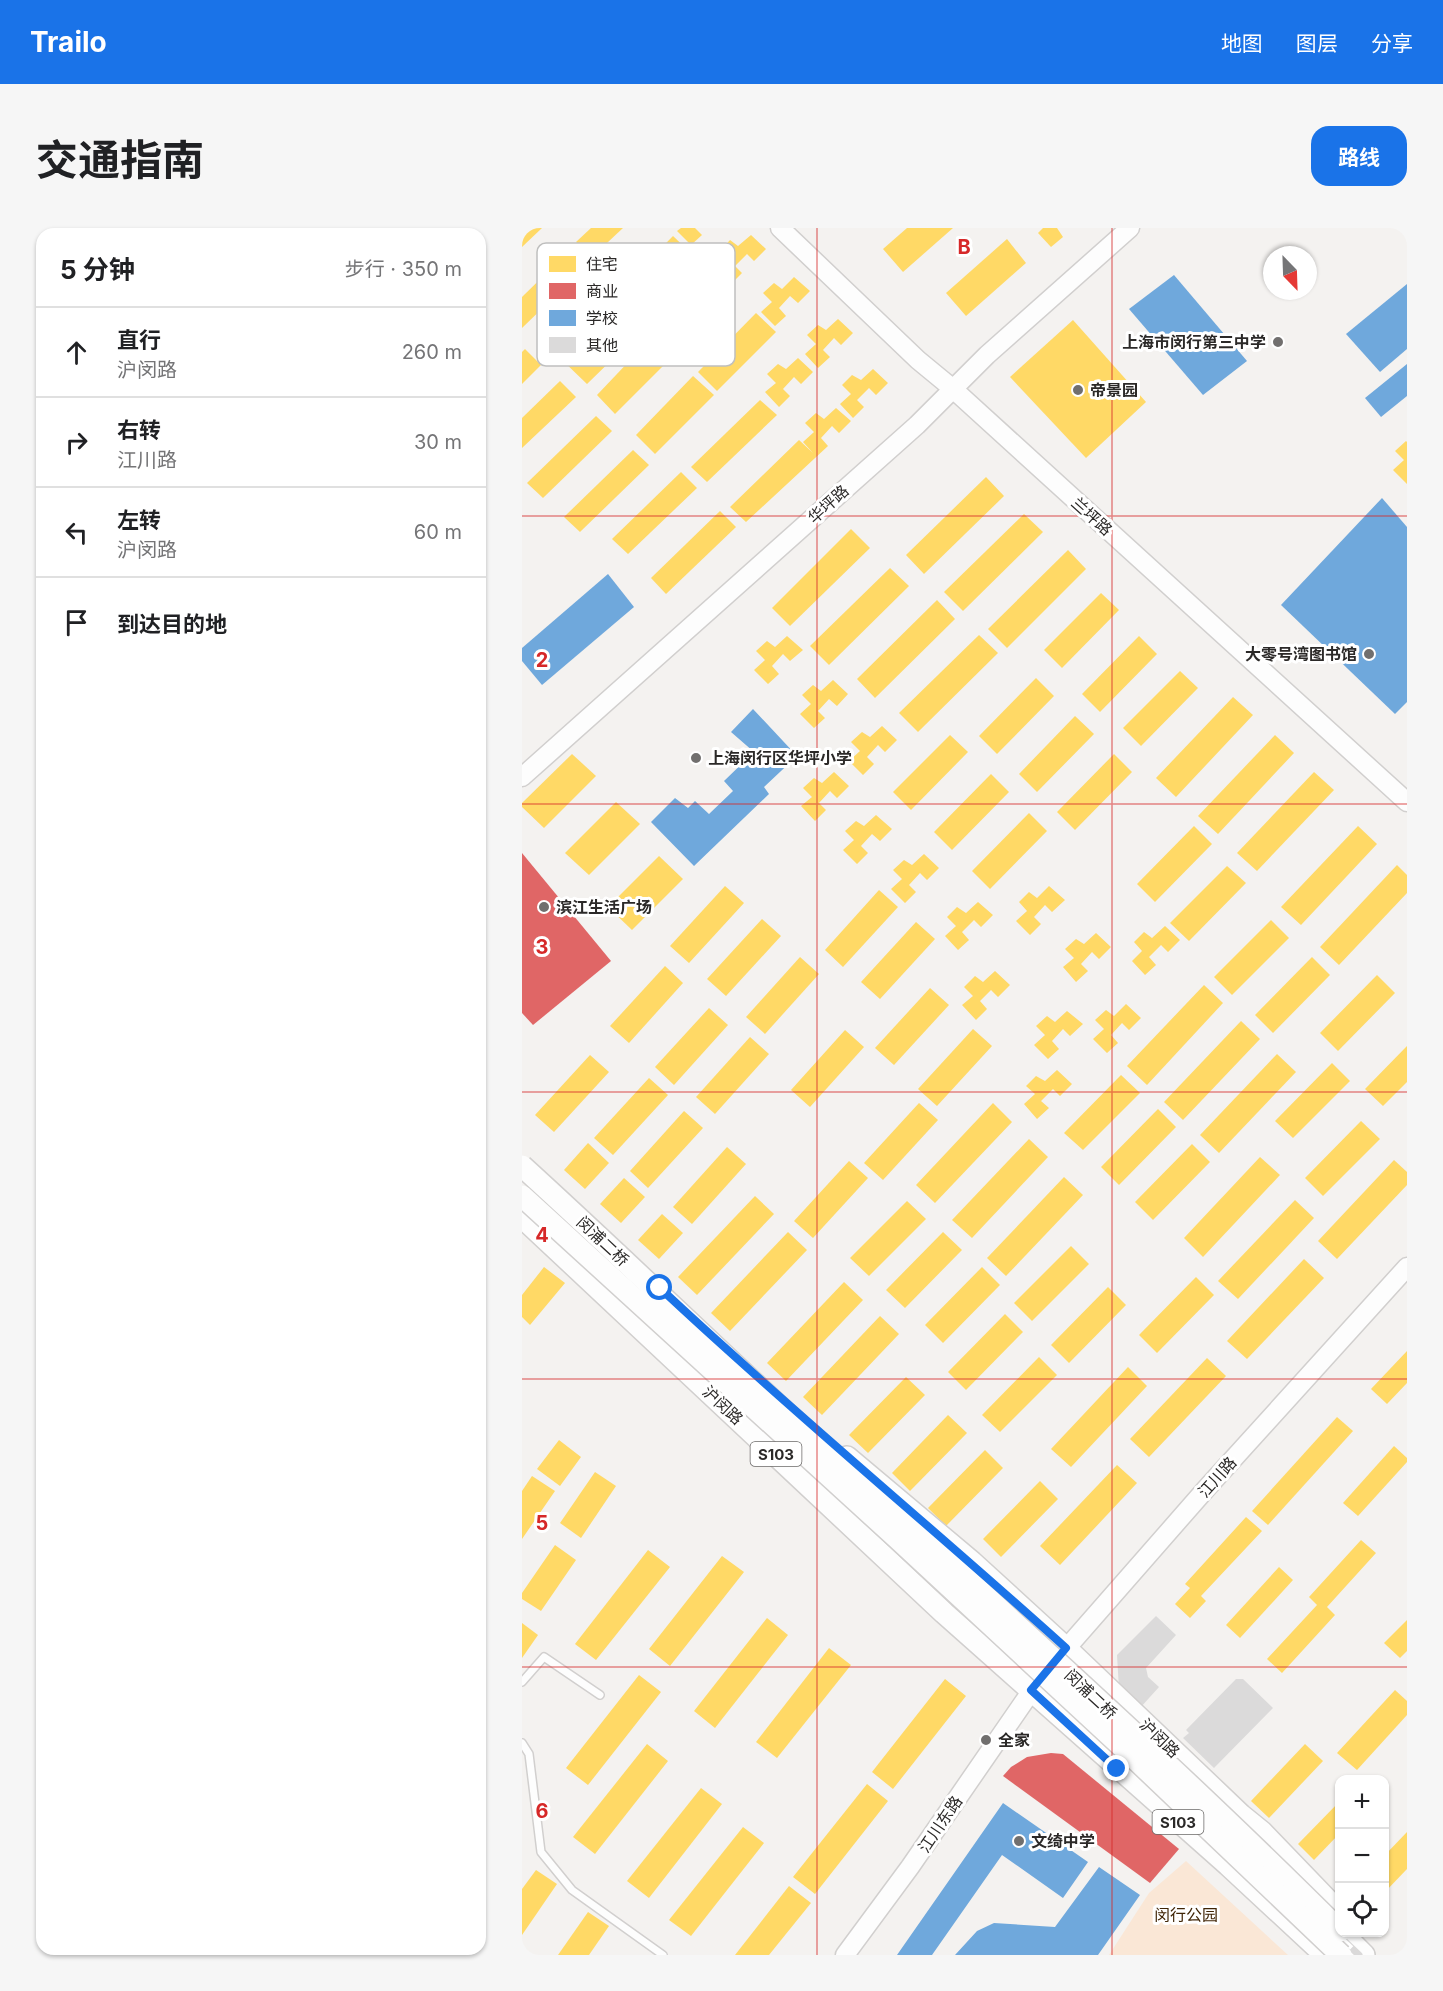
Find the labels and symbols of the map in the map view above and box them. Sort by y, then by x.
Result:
text: B [957,235,971,259]
legend [537,243,735,366]
north arrow [1263,246,1317,300]
text: 住宅 [586,254,618,274]
text: 商业 [586,281,618,301]
text: 学校 [586,308,618,328]
place label: 上海市闵行第三中学 [1122,332,1266,352]
text: 其他 [586,335,618,355]
marker: 上海市闵行第三中学 [1271,335,1285,349]
place label: 帝景园 [1090,380,1138,400]
marker: 帝景园 [1071,383,1085,397]
street label: 华坪路 [803,481,853,527]
street label: 兰坪路 [1067,493,1117,539]
place label: 大零号湾图书馆 [1245,644,1357,664]
marker: 大零号湾图书馆 [1362,647,1376,661]
text: 2 [536,648,548,672]
place label: 上海闵行区华坪小学 [708,748,852,768]
marker: 上海闵行区华坪小学 [689,751,703,765]
place label: 滨江生活广场 [556,897,652,917]
marker: 滨江生活广场 [537,900,551,914]
text: 3 [536,935,548,959]
street label: 闵浦二桥 [573,1212,633,1270]
text: 4 [535,1223,549,1247]
route start [646,1274,672,1300]
street label: 沪闵路 [699,1381,747,1429]
road number: S103 [750,1442,802,1466]
street label: 江川路 [1194,1452,1240,1502]
text: 5 [536,1511,548,1535]
street label: 闵浦二桥 [1061,1665,1121,1723]
street label: 沪闵路 [1136,1714,1184,1762]
place label: 全家 [998,1730,1030,1750]
marker: 全家 [979,1733,993,1747]
route end [1103,1755,1129,1781]
street label: 江川东路 [914,1792,966,1856]
text: 6 [536,1799,549,1823]
road number: S103 [1152,1810,1204,1834]
place label: 文绮中学 [1031,1831,1095,1851]
marker: 文绮中学 [1012,1834,1026,1848]
park label: 闵行公园 [1154,1905,1218,1925]

